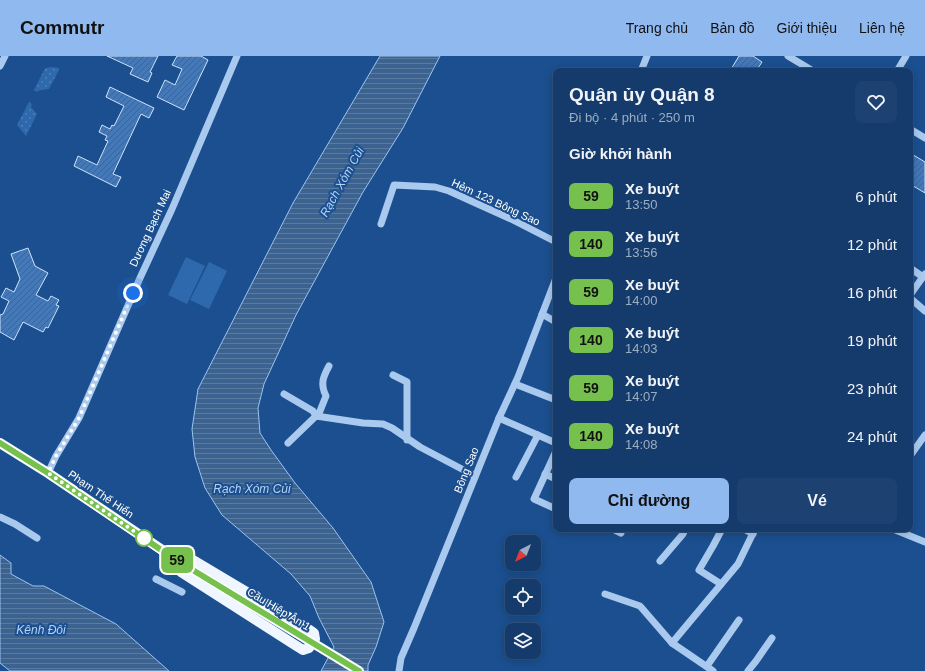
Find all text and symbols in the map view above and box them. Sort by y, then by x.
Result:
text: Commutr [20,17,104,38]
text: Trang chủ [626,20,688,36]
text: Bản đồ [710,20,755,36]
text: Giới thiệu [777,20,837,36]
text: Liên hệ [859,20,905,36]
button: heart [855,81,897,123]
text: Quận ủy Quận 8 [569,84,715,105]
text: Đi bộ · 4 phút · 250 m [569,110,695,125]
water label: Rạch Xóm Củi [317,144,367,219]
text: Giờ khởi hành [569,145,672,162]
street label: Hẻm 123 Bông Sao [450,176,542,228]
text: Xe buýt [625,180,679,197]
street label: Dương Bạch Mai [127,188,173,268]
text: 59 [583,188,599,204]
text: 6 phút [855,188,897,205]
text: 13:50 [625,197,658,212]
text: Xe buýt [625,228,679,245]
text: 140 [579,236,603,252]
text: 12 phút [847,236,897,253]
text: 13:56 [625,245,658,260]
text: Xe buýt [625,276,679,293]
your location [123,283,143,303]
text: 59 [583,284,599,300]
text: 16 phút [847,284,897,301]
text: 14:00 [625,293,658,308]
text: Xe buýt [625,324,679,341]
text: 140 [579,332,603,348]
text: 19 phút [847,332,897,349]
text: 14:03 [625,341,658,356]
text: Xe buýt [625,372,679,389]
text: 59 [583,380,599,396]
text: 23 phút [847,380,897,397]
text: 14:07 [625,389,658,404]
text: Xe buýt [625,420,679,437]
text: 140 [579,428,603,444]
text: 24 phút [847,428,897,445]
text: 14:08 [625,437,658,452]
street label: Bông Sao [451,445,481,495]
street label: Phạm Thế Hiển [66,468,136,520]
button: Chỉ đường [569,478,729,524]
button: Vé [737,478,897,524]
water label: Rạch Xóm Củi [213,482,291,496]
unlabelled marker [135,529,153,547]
north arrow [505,535,541,571]
map controls [505,535,541,659]
line badge: 59 [159,547,195,573]
text: 59 [169,552,185,568]
button: locate [505,579,541,615]
street label: Cầu Hiệp Ân 1 [245,585,313,633]
water label: Kênh Đôi [16,623,66,637]
button: layers [505,623,541,659]

